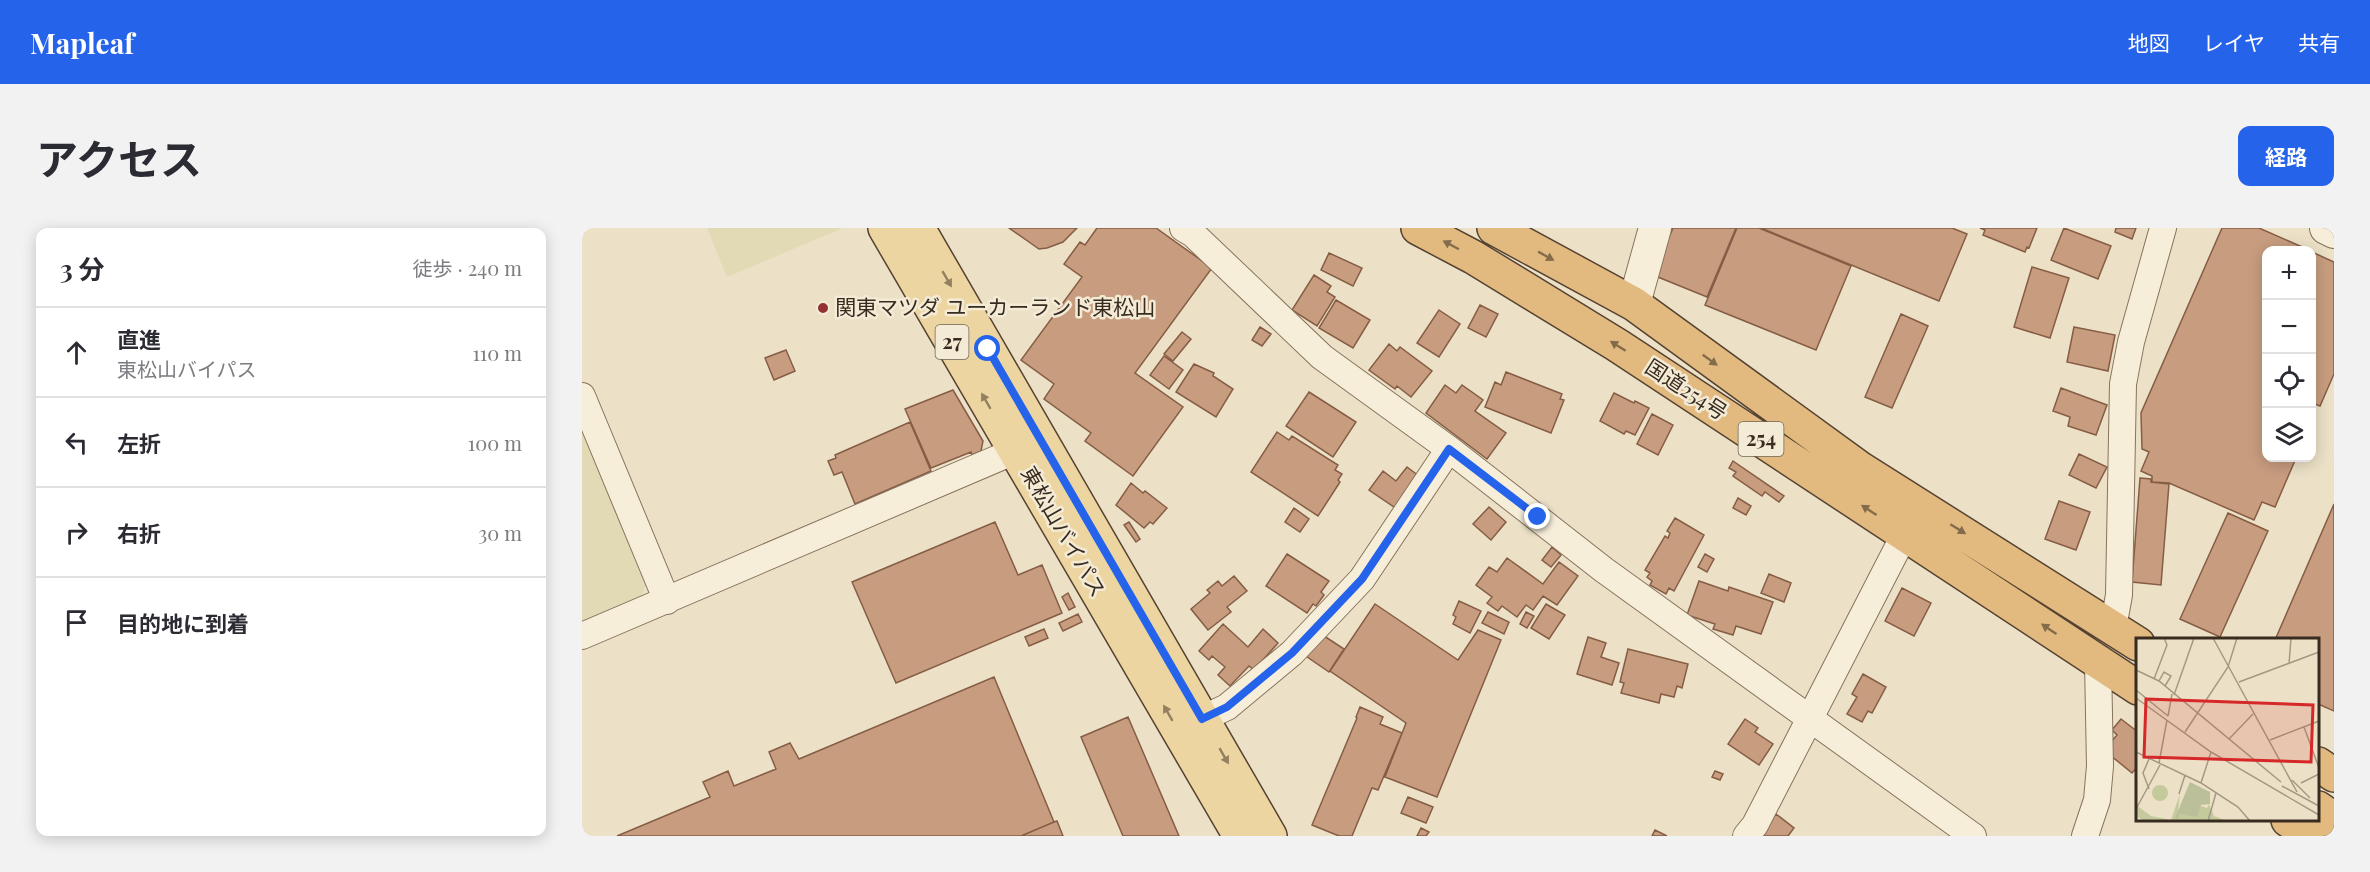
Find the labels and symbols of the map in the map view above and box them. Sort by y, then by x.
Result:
one-way arrow [1442,241,1460,251]
one-way arrow [1537,251,1554,261]
one-way arrow [942,271,952,288]
place label: 関東マツダ ユーカーランド東松山 [835,292,1155,320]
marker: 関東マツダ ユーカーランド東松山 [816,301,830,315]
road number: 27 [936,325,968,359]
route start [974,335,1000,361]
one-way arrow [1610,341,1626,352]
street label: 国道254号 [1641,351,1733,425]
one-way arrow [1702,354,1718,366]
one-way arrow [981,392,991,409]
road number: 254 [1738,422,1784,456]
street label: 東松山バイパス [1016,461,1114,601]
route end [1524,503,1550,529]
one-way arrow [1862,504,1878,516]
one-way arrow [1950,524,1966,535]
one-way arrow [2042,623,2058,635]
inset map [2136,638,2319,821]
one-way arrow [1163,704,1173,721]
one-way arrow [1218,748,1229,764]

